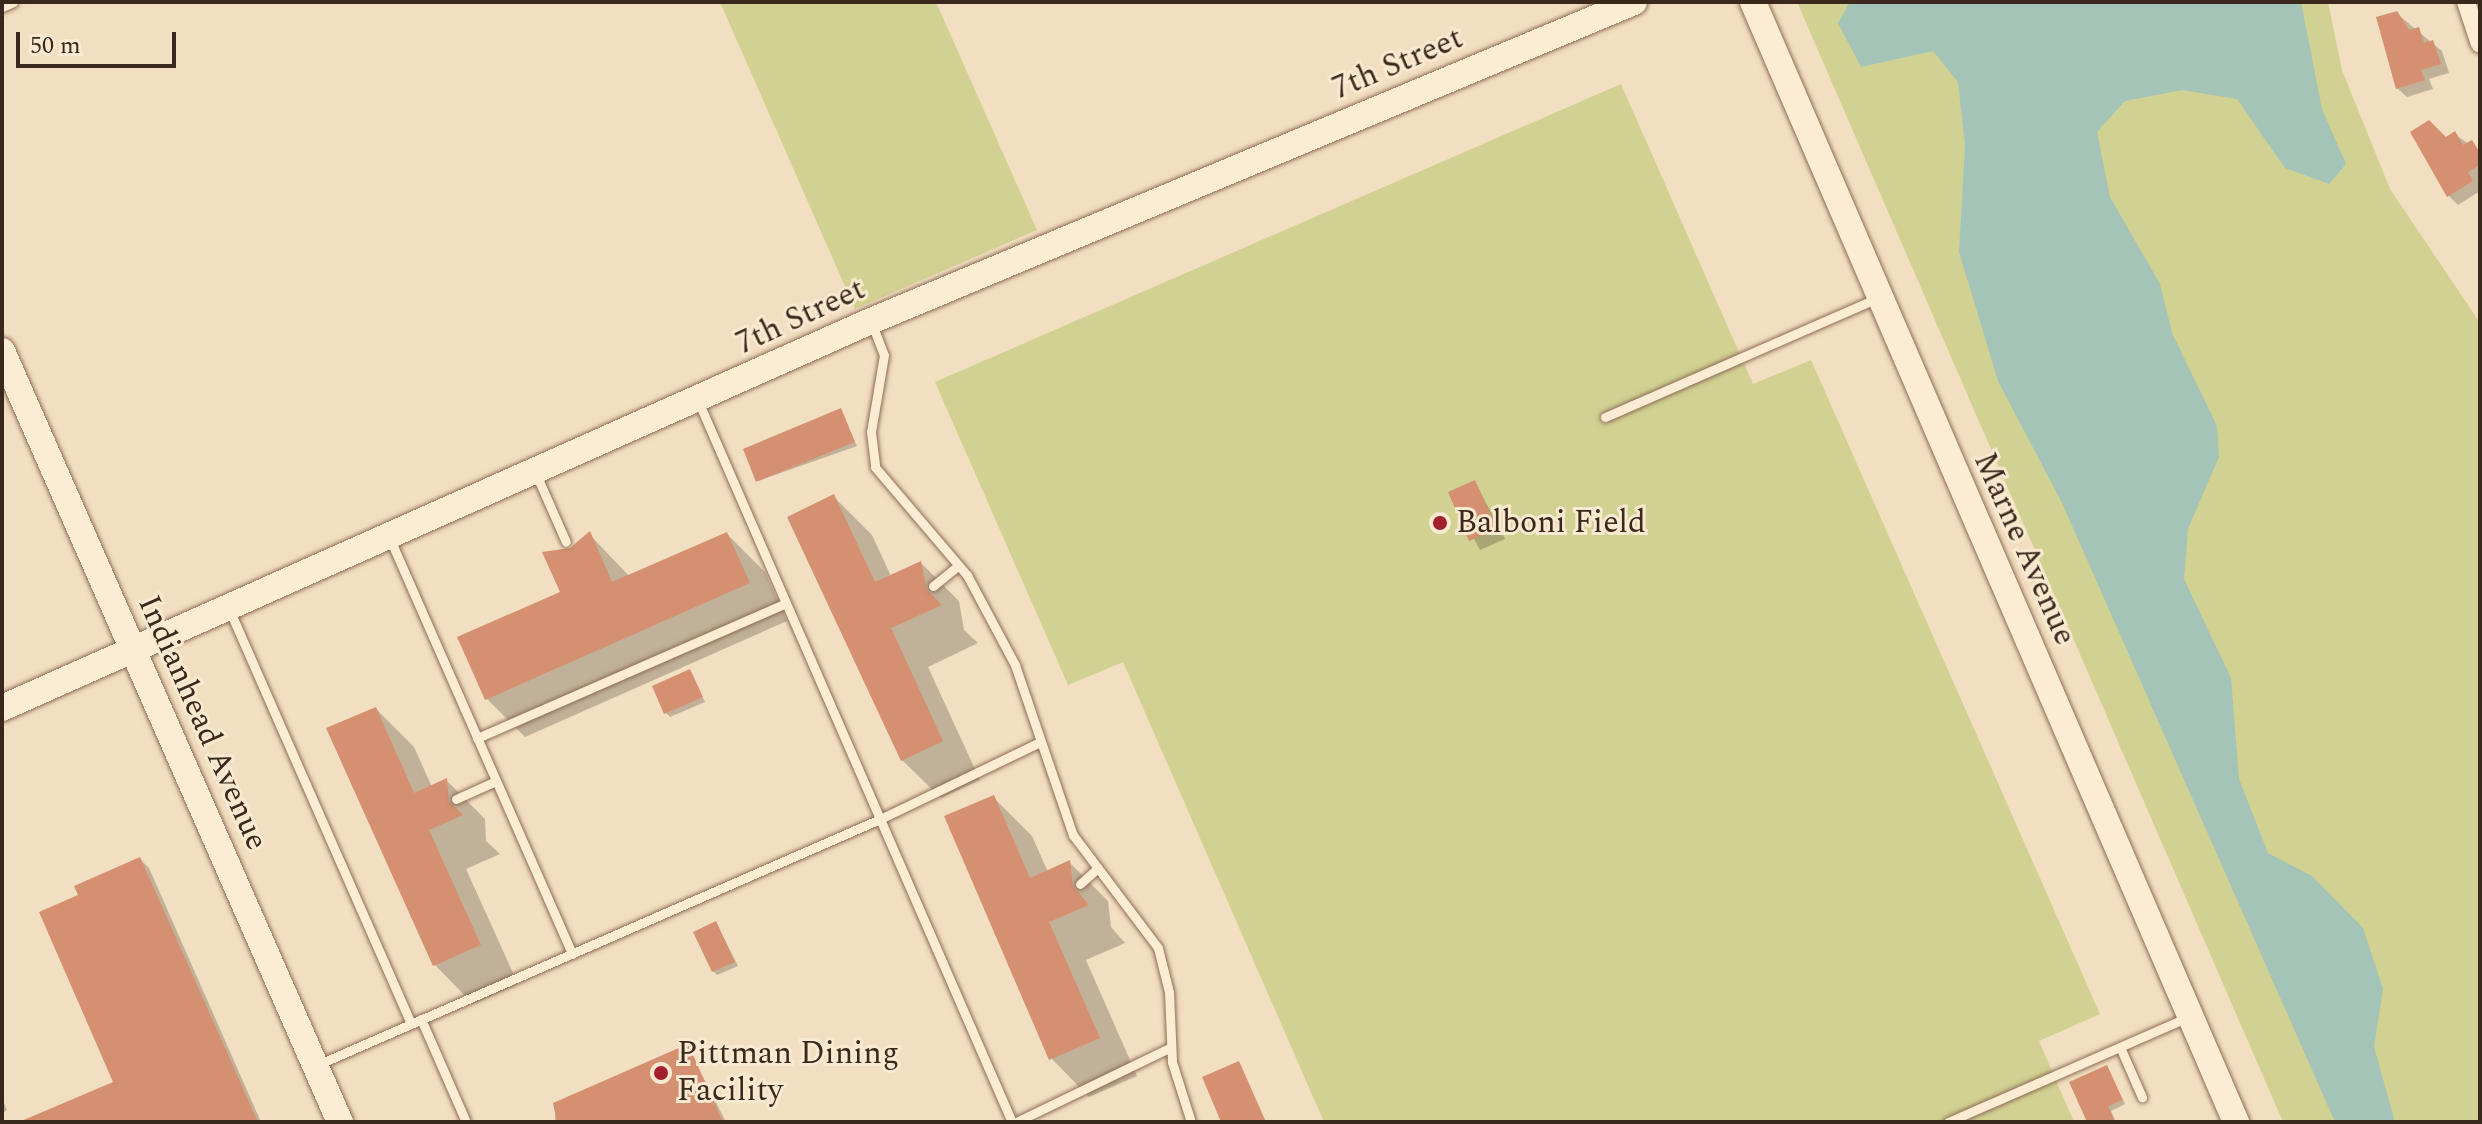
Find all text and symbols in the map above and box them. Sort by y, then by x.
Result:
scale bar [20,16,180,66]
street label: 7th Street [1327,19,1469,109]
text: 50 m [30,28,81,64]
street label: 7th Street [730,270,872,364]
street label: Marne Avenue [1964,447,2084,651]
place label: Balboni Field [1456,504,1646,542]
marker: Balboni Field [1431,514,1449,532]
street label: Indianhead Avenue [129,590,275,856]
place label: Pittman Dining Facility [677,1036,899,1111]
marker: Pittman Dining Facility [652,1064,670,1082]

